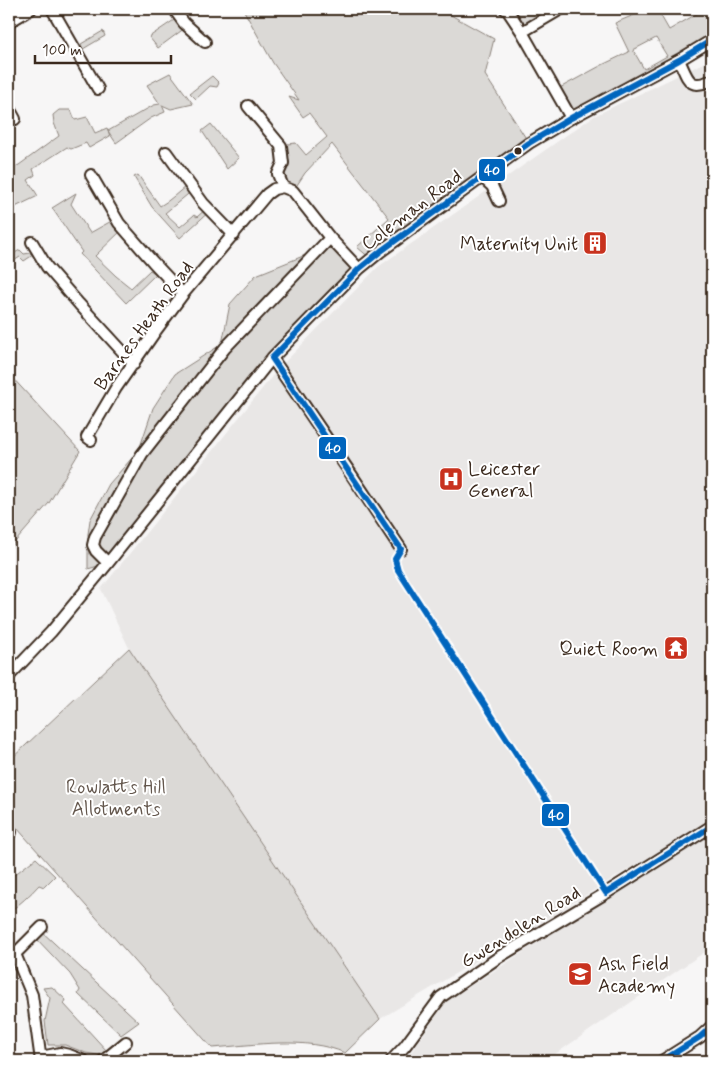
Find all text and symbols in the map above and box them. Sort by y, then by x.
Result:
scale bar [35,32,171,64]
text: 100 m [42,41,82,61]
unlabelled marker [513,146,523,156]
line badge: 40 [478,158,506,182]
text: 40 [484,162,500,180]
street label: Coleman Road [356,164,467,256]
building icon: Maternity Unit [582,230,608,256]
place label: Maternity Unit [460,232,578,257]
street label: Barnes Heath Road [89,256,200,396]
line badge: 40 [318,436,347,460]
text: 40 [325,440,341,458]
place label: Leicester General [468,457,540,504]
hospital icon: Leicester General [438,466,464,492]
temple icon: Quiet Room [663,635,689,661]
place label: Quiet Room [559,637,658,662]
park label: Rowlatts Hill Allotments [66,775,166,822]
line badge: 40 [541,803,570,827]
text: 40 [548,807,564,825]
street label: Gwendolen Road [456,880,586,974]
place label: Ash Field Academy [598,952,675,1000]
school or university icon: Ash Field Academy [567,961,593,987]

